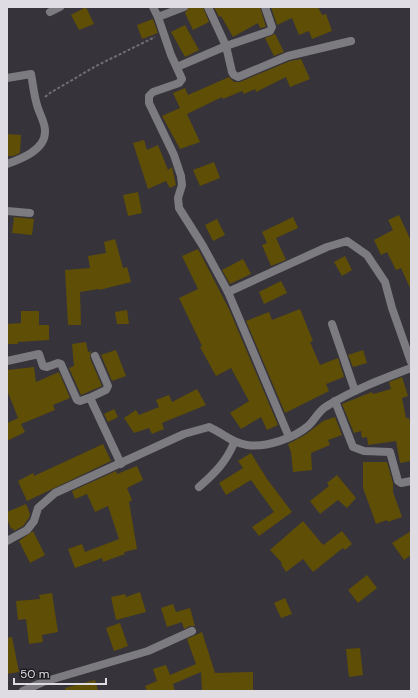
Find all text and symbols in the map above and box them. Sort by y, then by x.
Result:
scale bar [14,660,106,686]
text: 50 m [20,666,49,682]

